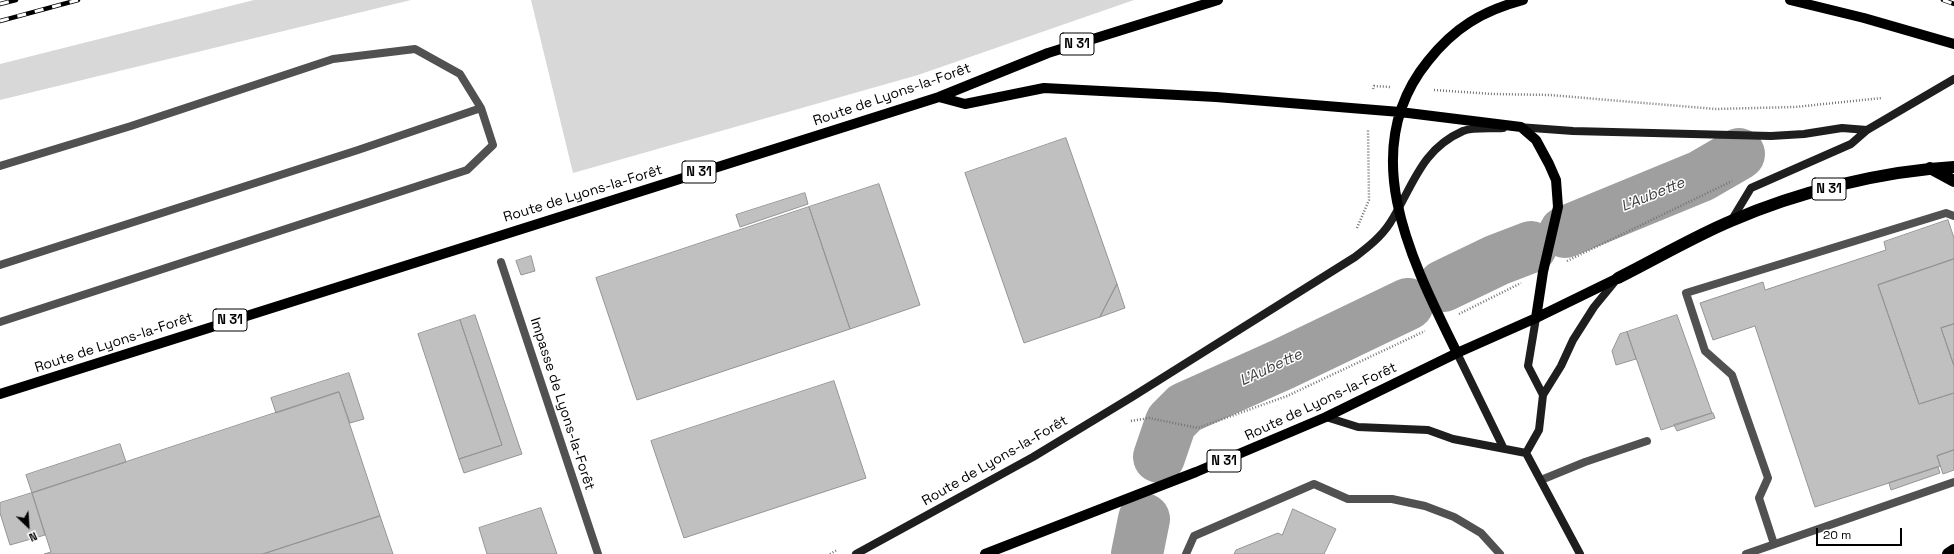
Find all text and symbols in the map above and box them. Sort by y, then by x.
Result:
road number: N 31 [1060,33,1094,55]
street label: Route de Lyons-la-Forêt [811,60,973,130]
road number: N 31 [682,161,716,183]
street label: Route de Lyons-la-Forêt [501,162,665,226]
water label: L'Aubette [1619,174,1687,216]
road number: N 31 [1812,178,1846,200]
street label: Route de Lyons-la-Forêt [33,309,195,377]
road number: N 31 [213,309,247,331]
street label: Impasse de Lyons-la-Forêt [526,316,598,492]
water label: L'Aubette [1237,346,1305,390]
street label: Route de Lyons-la-Forêt [1242,359,1400,445]
street label: Route de Lyons-la-Forêt [919,412,1071,510]
road number: N 31 [1207,450,1241,472]
north arrow [8,506,48,546]
scale bar [1818,520,1904,546]
text: 20 m [1823,527,1851,543]
text: N [27,529,39,545]

